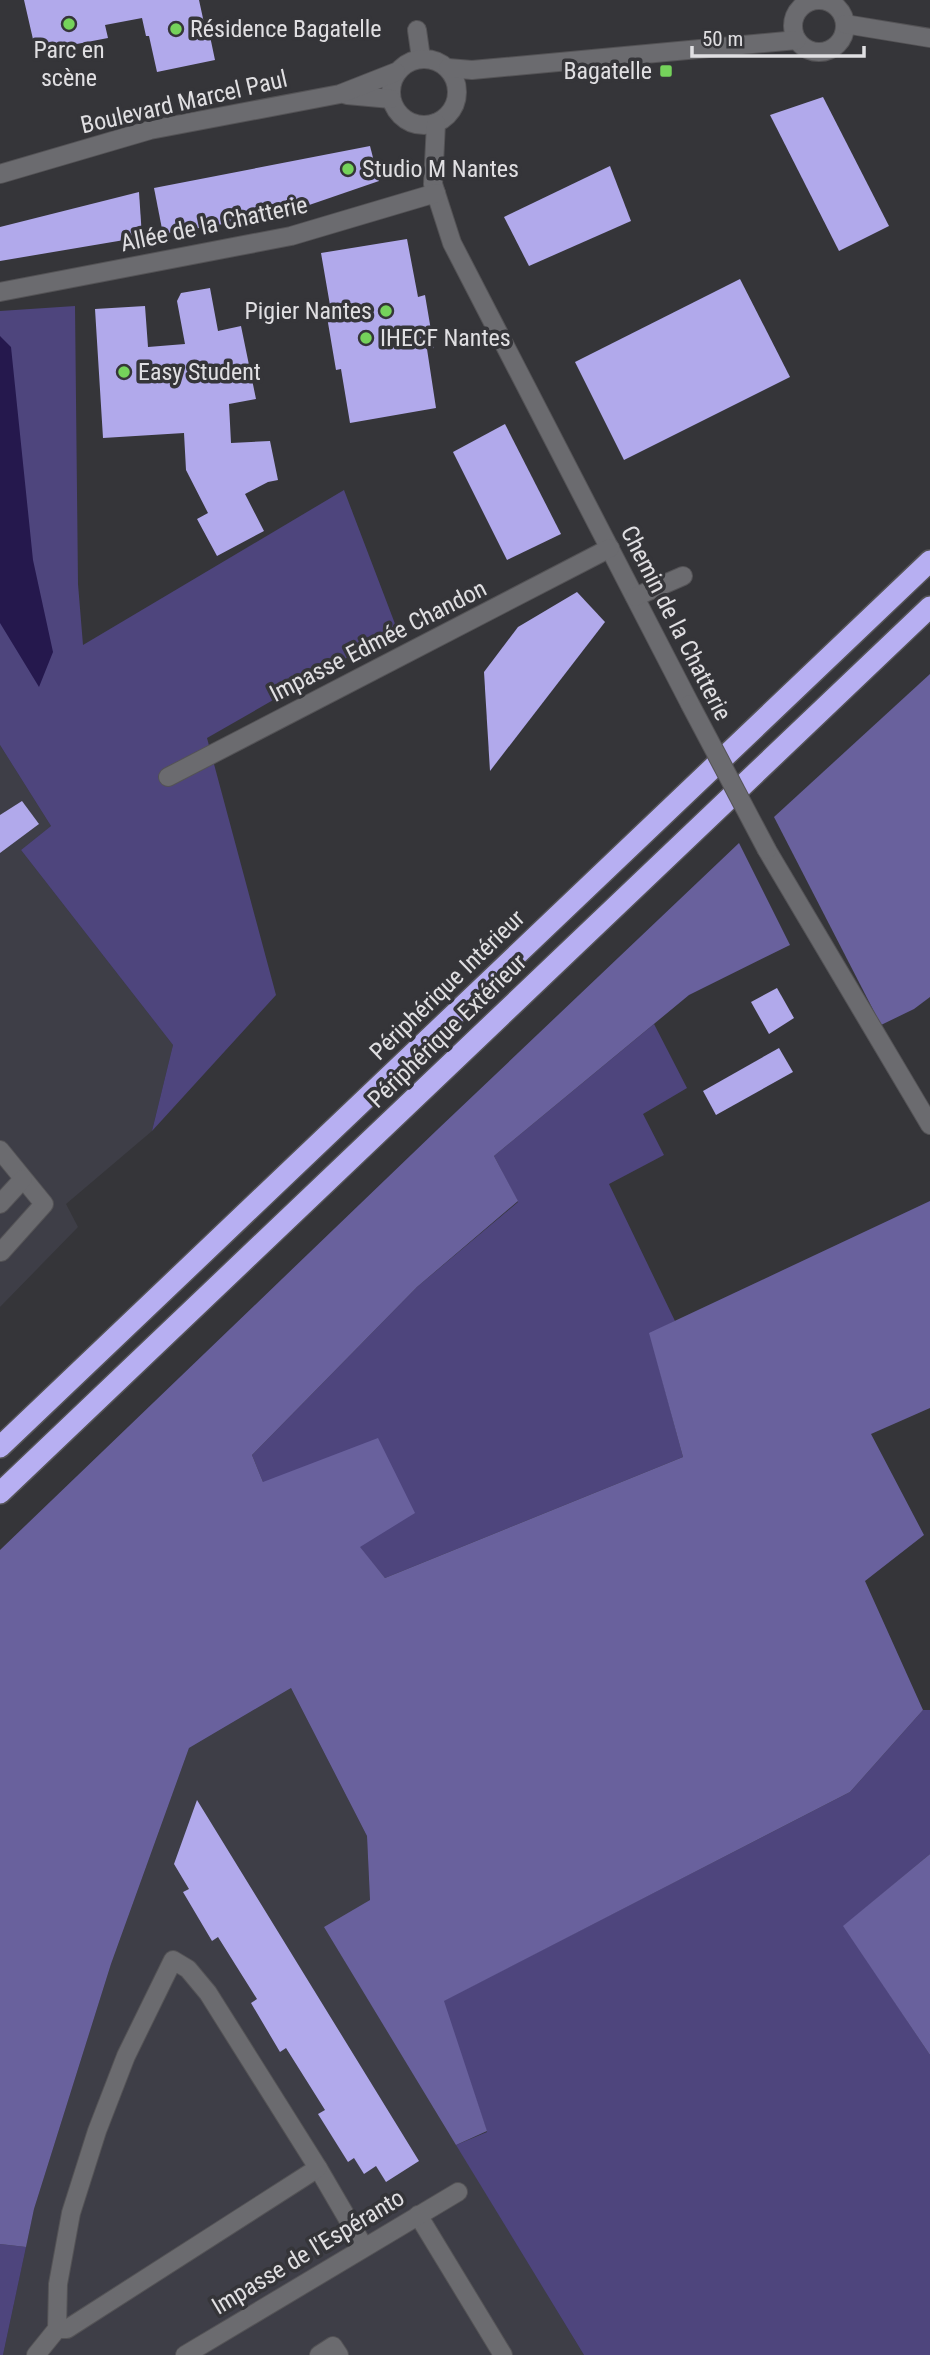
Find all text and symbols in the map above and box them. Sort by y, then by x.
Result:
scale bar [692,14,864,58]
place label: Résidence Bagatelle [190,15,382,43]
marker: Parc en scène [61,16,77,32]
marker: Résidence Bagatelle [168,21,184,37]
text: 50 m [702,27,743,51]
place label: Parc en scène [33,36,105,92]
place label: Bagatelle [563,57,652,85]
marker: Bagatelle [658,63,674,79]
street label: Boulevard Marcel Paul [78,65,290,139]
place label: Studio M Nantes [362,155,519,183]
marker: Studio M Nantes [340,161,356,177]
street label: Allée de la Chatterie [118,191,310,257]
place label: Pigier Nantes [244,297,372,325]
marker: Pigier Nantes [378,303,394,319]
place label: IHECF Nantes [380,324,511,352]
marker: IHECF Nantes [358,330,374,346]
place label: Easy Student [138,358,261,386]
marker: Easy Student [116,364,132,380]
street label: Chemin de la Chatterie [615,521,737,725]
street label: Impasse Edmée Chandon [265,574,491,708]
street label: Périphérique Intérieur [364,904,530,1066]
street label: Périphérique Extérieur [362,948,532,1114]
street label: Impasse de l'Espéranto [207,2184,409,2320]

